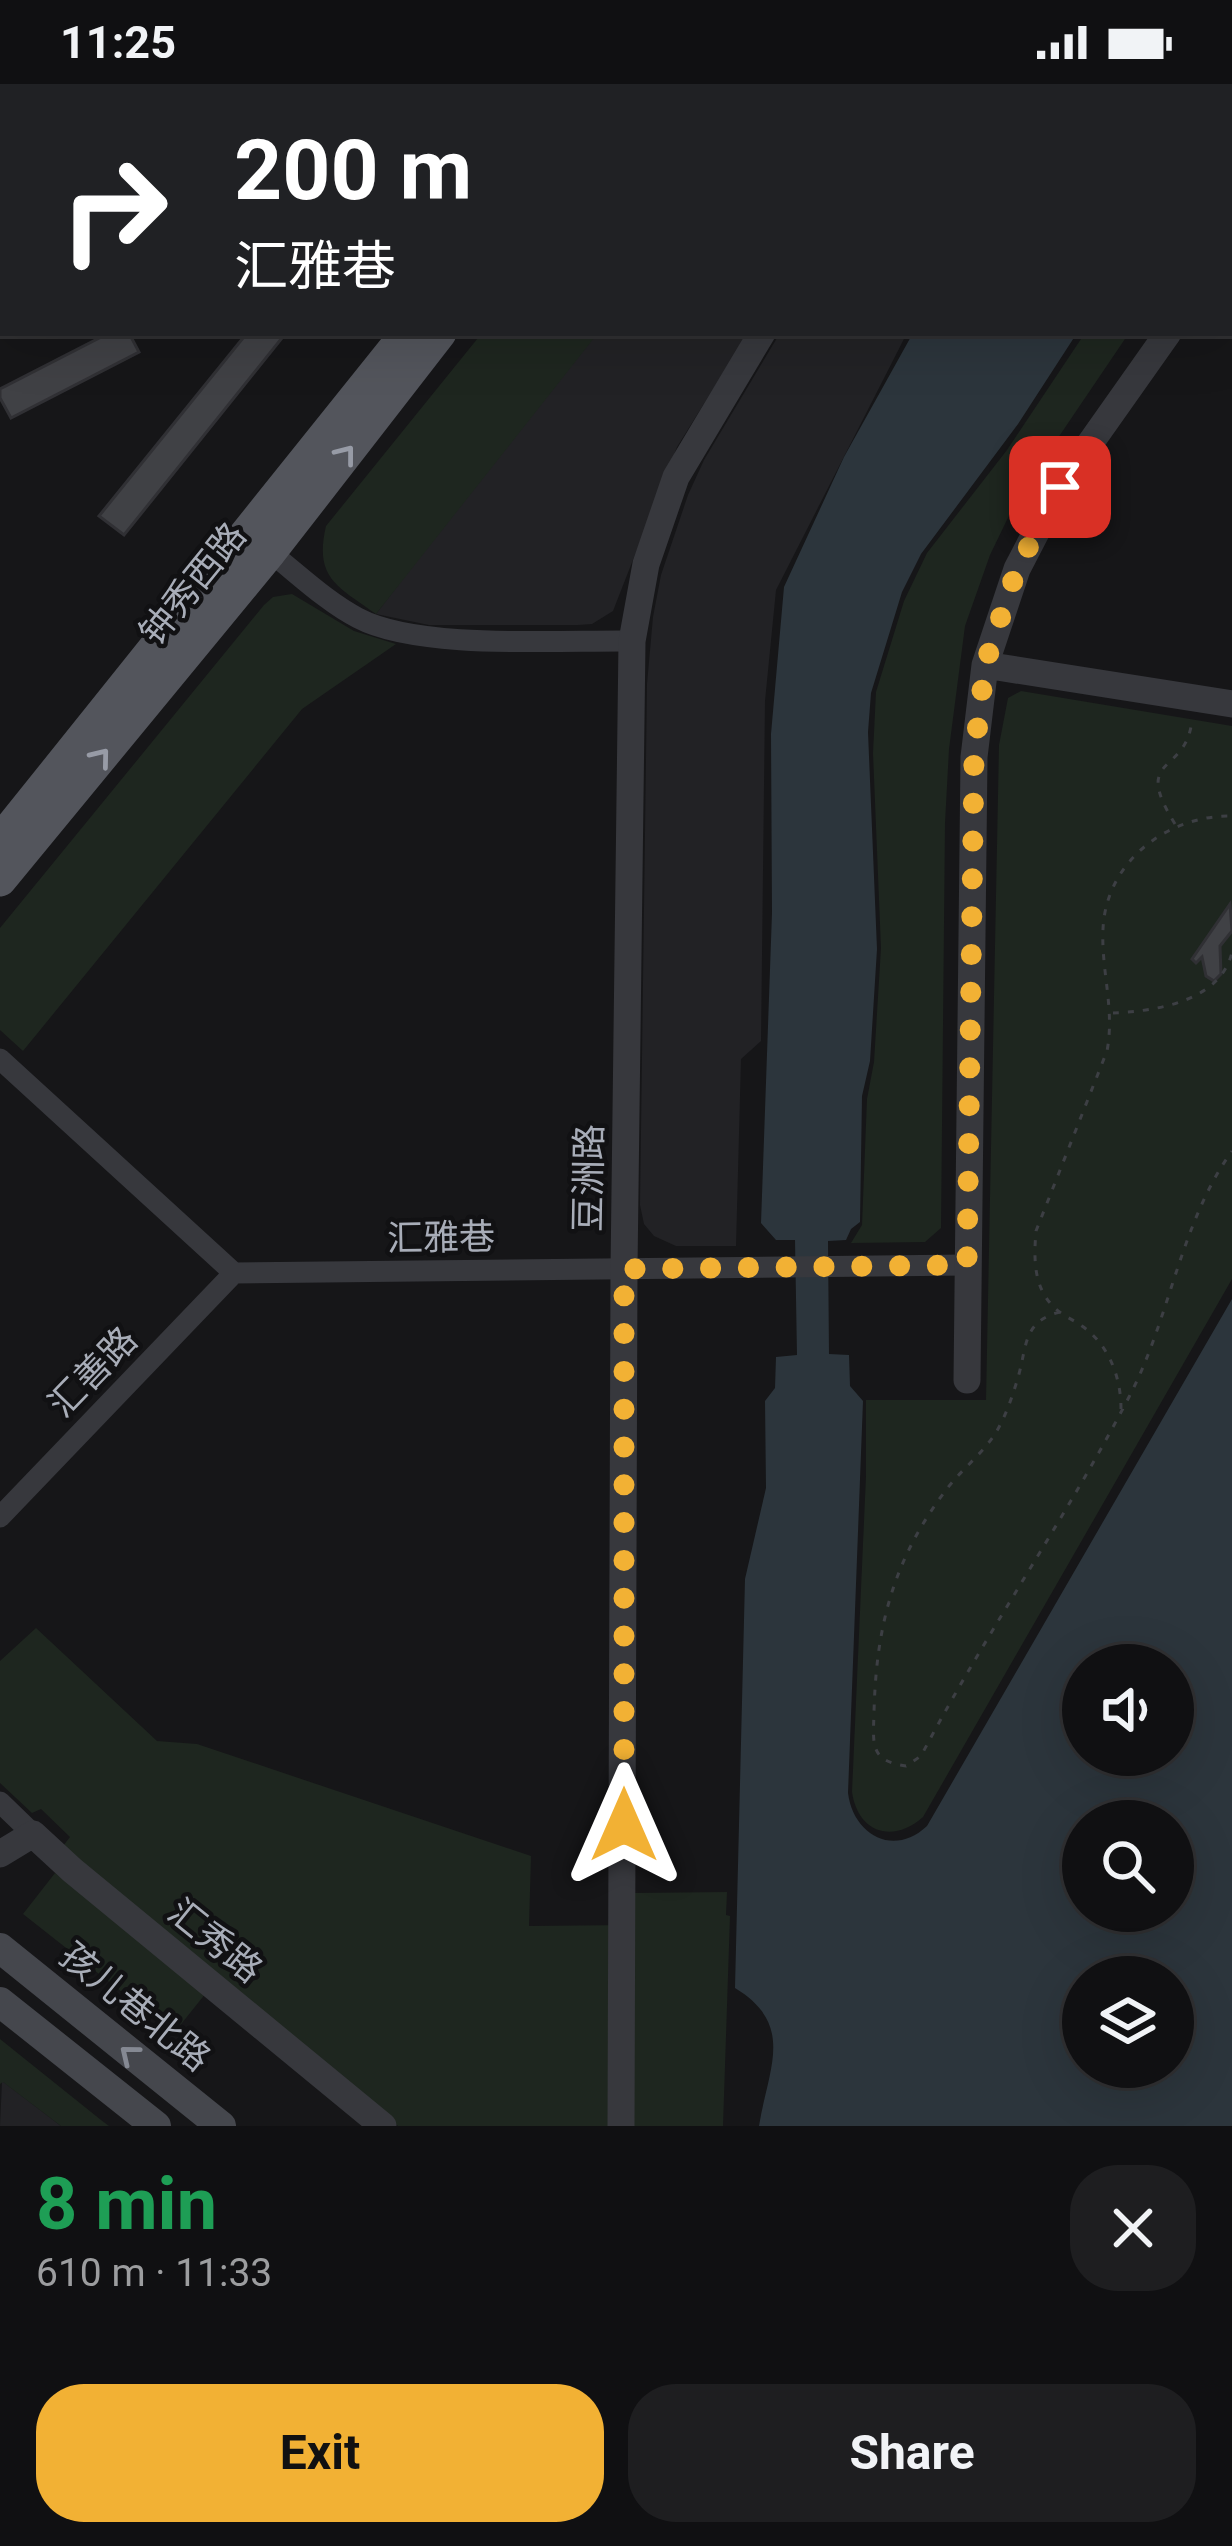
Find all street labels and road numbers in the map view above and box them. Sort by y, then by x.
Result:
street label: 钟秀西路 [131,515,255,653]
street label: 豆洲路 [567,1124,611,1232]
street label: 汇雅巷 [387,1216,495,1260]
street label: 汇善路 [40,1319,146,1425]
street label: 汇秀路 [160,1891,270,1991]
street label: 孩儿巷北路 [52,1934,218,2080]

